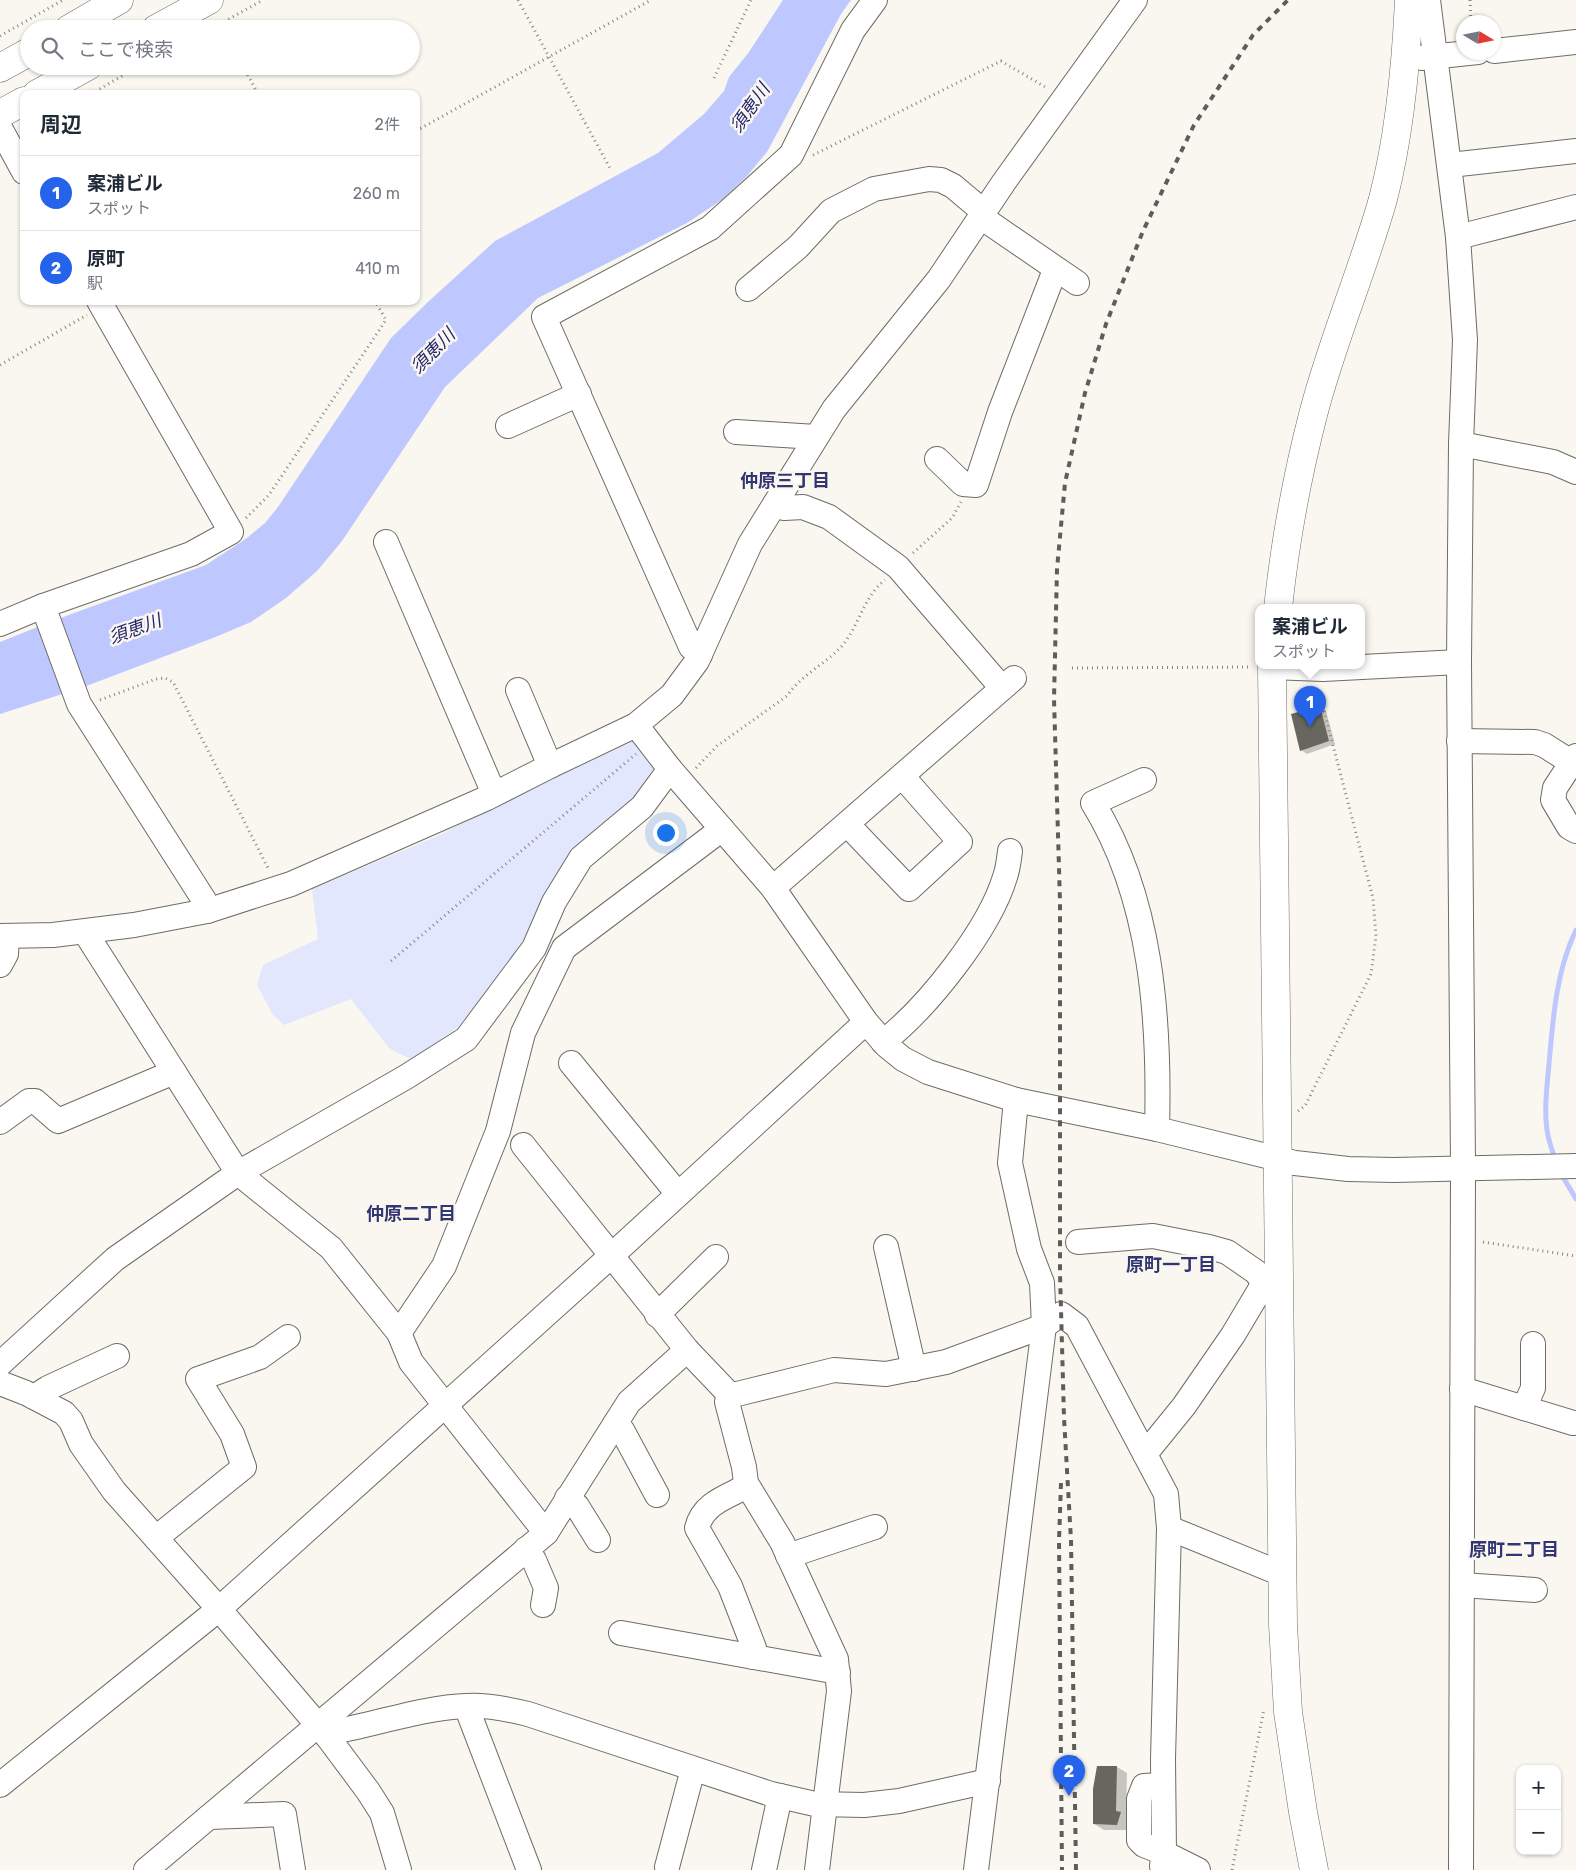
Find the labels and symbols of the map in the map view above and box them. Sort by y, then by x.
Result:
north arrow [1456,15,1501,60]
water label: 須恵川 [726,78,776,136]
water label: 須恵川 [406,322,461,378]
district label: 仲原三丁目 [740,470,830,492]
water label: 須恵川 [106,609,166,649]
pin: 1 [1294,686,1326,727]
your location [653,820,679,846]
district label: 仲原二丁目 [366,1203,456,1225]
district label: 原町一丁目 [1126,1254,1216,1276]
district label: 原町二丁目 [1469,1539,1559,1561]
pin: 2 [1053,1755,1085,1796]

